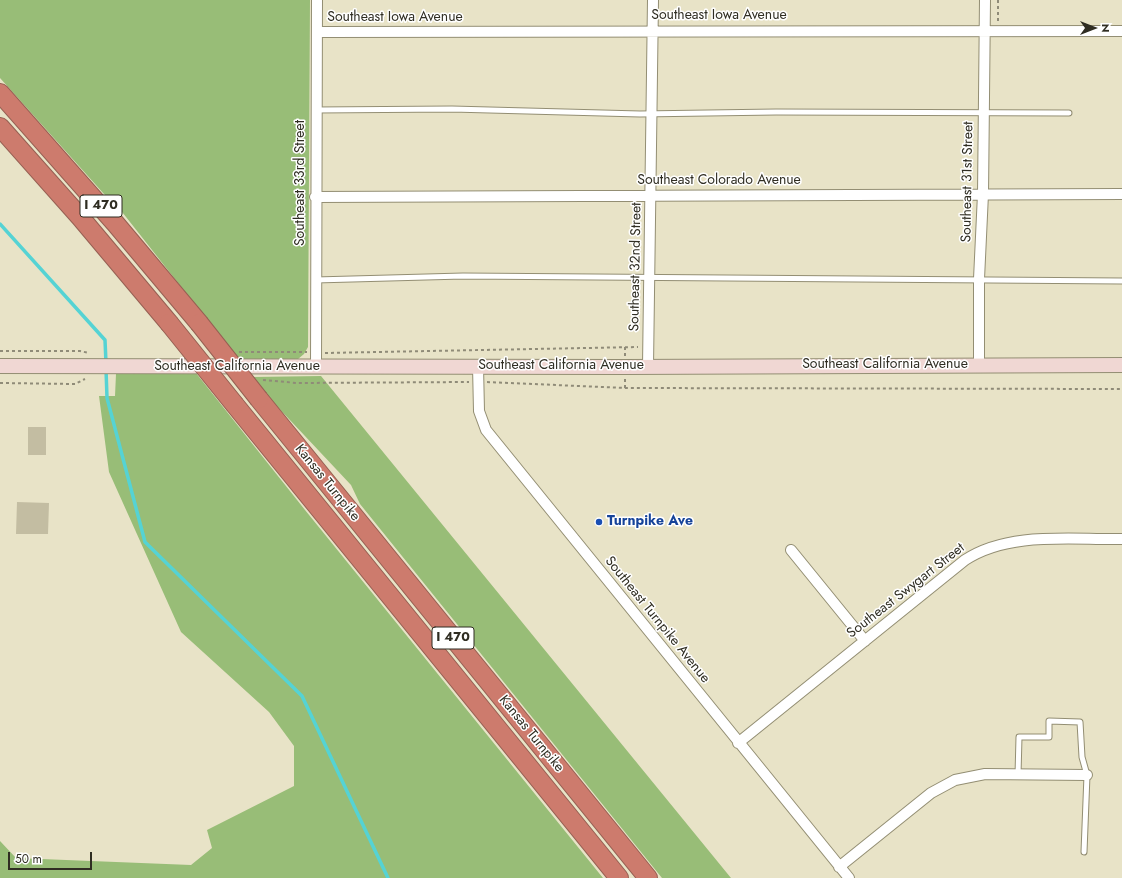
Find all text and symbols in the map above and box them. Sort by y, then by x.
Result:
street label: Southeast Iowa Avenue [651,8,787,24]
north arrow [1074,8,1114,48]
street label: Southeast Iowa Avenue [327,10,463,26]
text: N [1098,24,1114,32]
street label: Southeast 33rd Street [293,120,309,246]
street label: Southeast 31st Street [959,121,977,243]
street label: Southeast Colorado Avenue [637,173,801,189]
road number: I 470 [80,195,122,217]
street label: Southeast 32nd Street [626,202,646,332]
street label: Southeast California Avenue [802,357,968,373]
street label: Southeast California Avenue [478,358,644,374]
street label: Southeast California Avenue [154,359,320,375]
street label: Kansas Turnpike [291,441,363,525]
place label: Turnpike Ave [607,514,693,530]
marker: Turnpike Ave [594,517,604,527]
street label: Southeast Swygart Street [844,540,968,642]
street label: Southeast Turnpike Avenue [601,553,713,687]
road number: I 470 [432,627,474,649]
street label: Kansas Turnpike [495,692,567,776]
scale bar [10,844,94,870]
text: 50 m [15,850,42,868]

